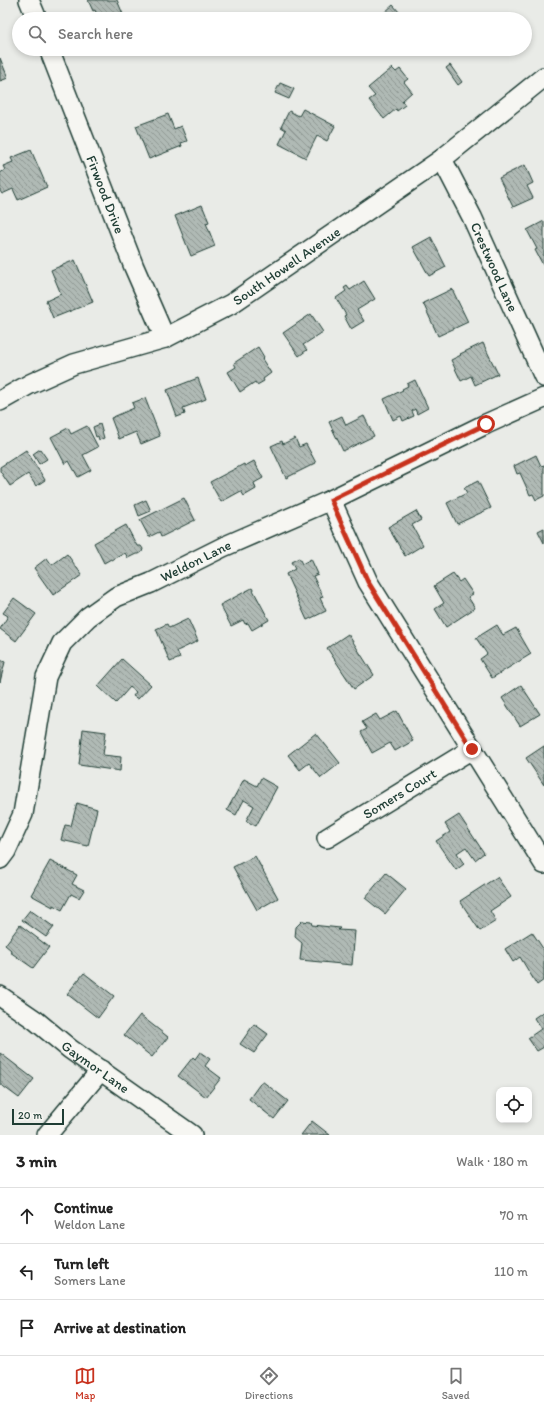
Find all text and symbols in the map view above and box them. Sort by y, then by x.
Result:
search box [12,12,532,56]
icon: search [26,23,48,45]
text: Search here [58,25,133,43]
street label: Firwood Drive [82,153,128,236]
street label: Crestwood Lane [467,220,522,315]
street label: South Howell Avenue [230,223,344,309]
route start [477,415,495,433]
street label: Weldon Lane [158,536,234,586]
route end [463,740,481,758]
street label: Somers Court [360,765,439,823]
street label: Gaymor Lane [58,1037,133,1097]
map controls [496,1087,532,1123]
button: locate [496,1087,532,1123]
scale bar [12,1107,64,1126]
text: 20 m [18,1109,42,1122]
text: 3 min [16,1151,57,1171]
text: Walk · 180 m [456,1154,528,1169]
text: Continue [54,1199,113,1217]
icon: ahead [16,1205,38,1227]
text: 70 m [500,1208,528,1223]
text: Weldon Lane [54,1217,125,1232]
text: Turn left [54,1255,109,1273]
icon: left [16,1261,38,1283]
text: 110 m [494,1264,528,1279]
text: Somers Lane [54,1273,126,1288]
icon: arrive [16,1317,38,1339]
text: Arrive at destination [54,1319,186,1337]
tab: Map [74,1365,96,1402]
tab: Directions [245,1365,293,1402]
tab: Saved [442,1365,470,1402]

